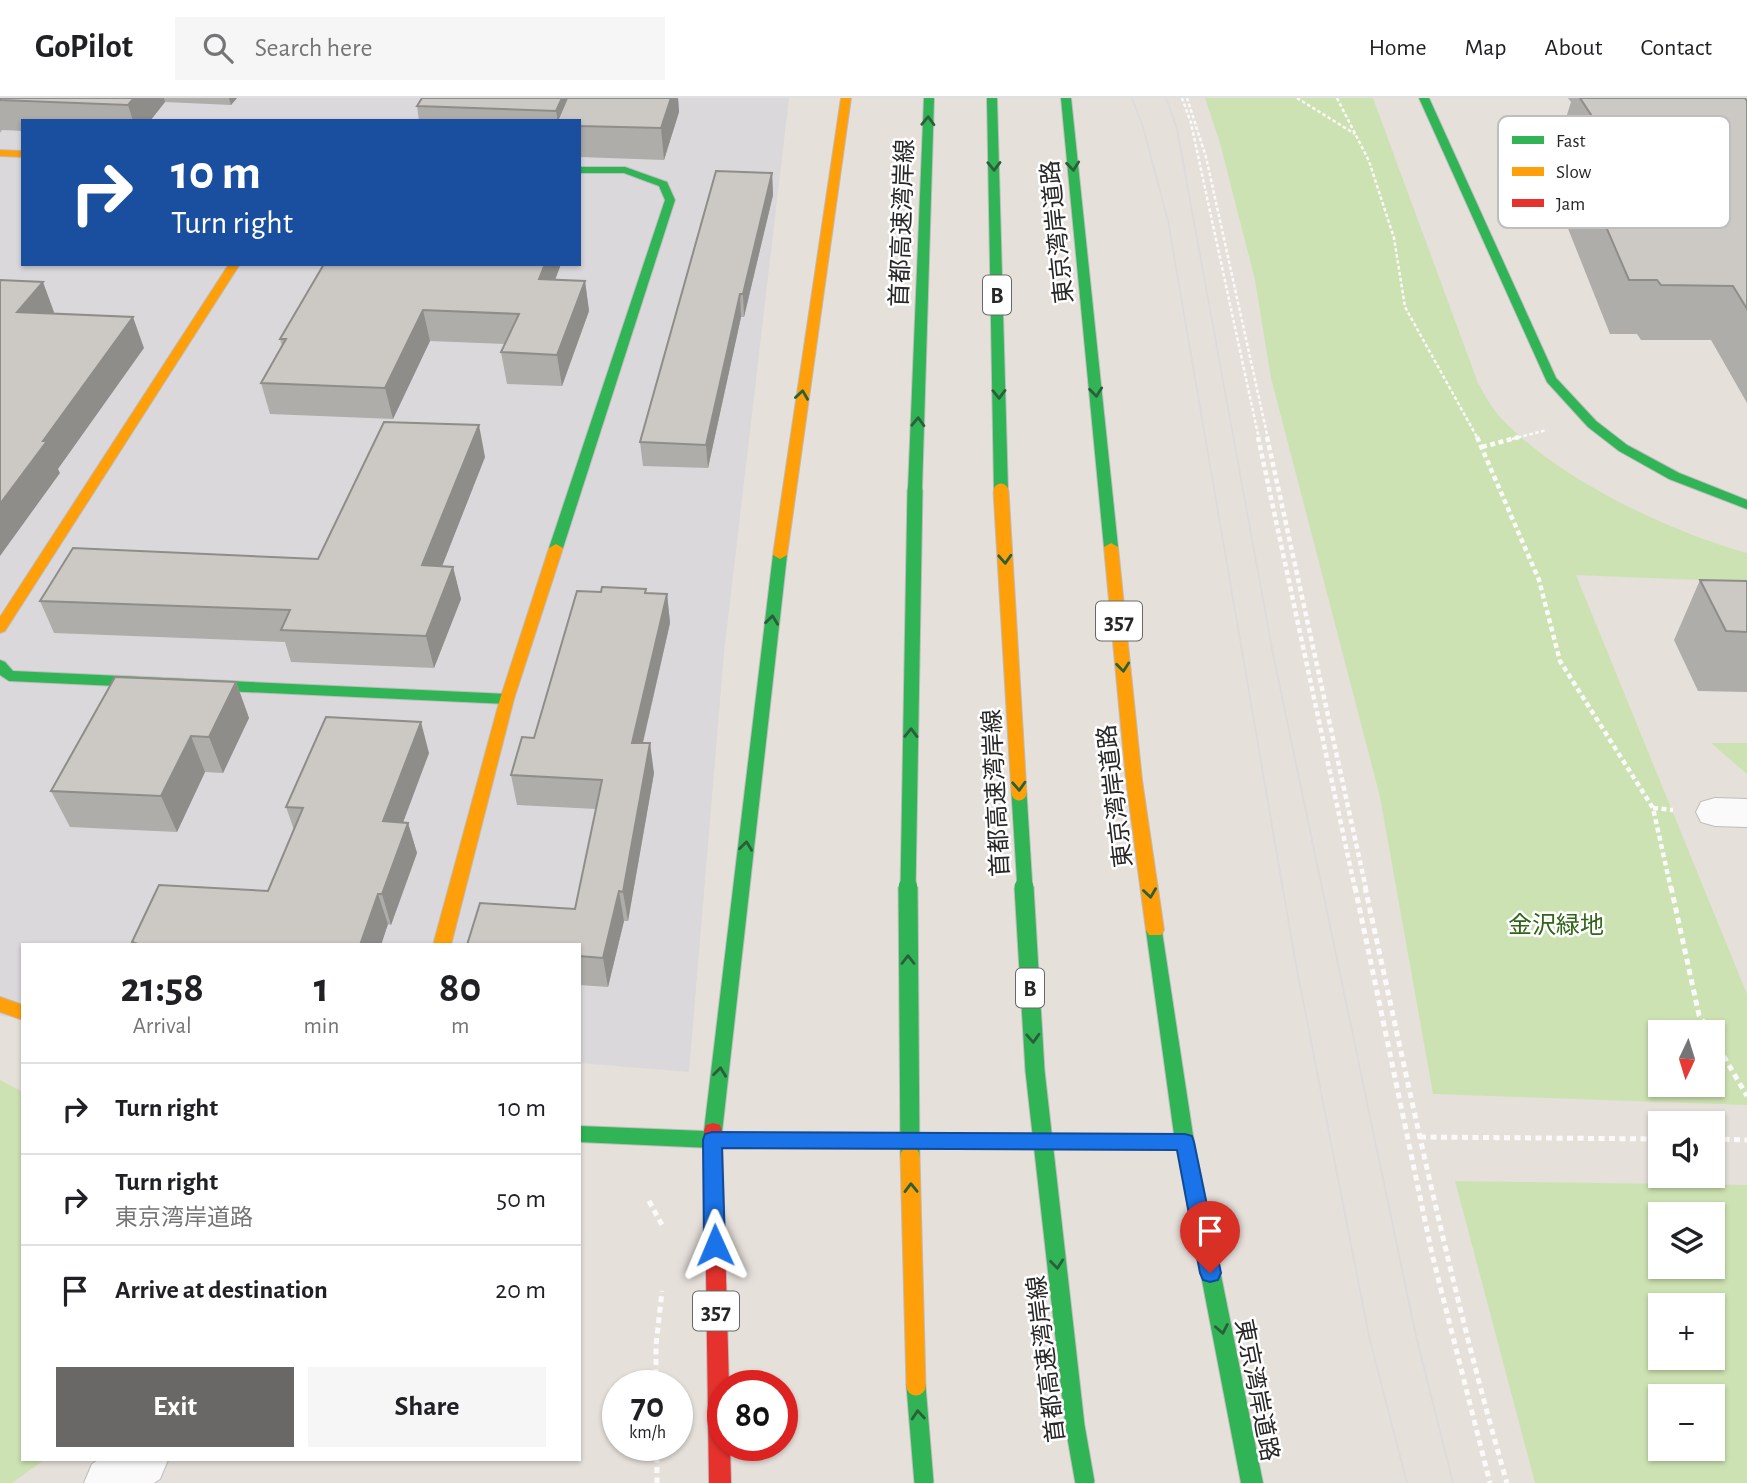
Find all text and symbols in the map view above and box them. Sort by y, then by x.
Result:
search box [175,17,665,80]
icon: search [199,29,237,67]
text: GoPilot [35,31,133,64]
text: Search here [255,35,372,61]
text: Home [1369,36,1427,60]
text: Map [1465,36,1507,60]
text: About [1545,36,1602,60]
text: Contact [1640,36,1712,60]
one-way arrow [921,115,936,126]
legend [1498,116,1730,228]
text: Fast [1556,132,1586,151]
street label: 首都高速湾岸線 [886,139,918,307]
icon: right [56,147,147,238]
text: 10 m [171,149,261,198]
street label: 東京湾岸道路 [1037,159,1077,305]
one-way arrow [986,161,1002,172]
one-way arrow [1065,161,1080,172]
text: Slow [1556,163,1592,182]
text: Jam [1556,195,1585,214]
text: Turn right [171,207,293,239]
road number: B [983,276,1011,314]
one-way arrow [1088,387,1103,398]
one-way arrow [794,389,809,401]
one-way arrow [991,389,1007,399]
one-way arrow [910,416,925,427]
one-way arrow [998,554,1013,565]
road number: 357 [1096,601,1142,640]
one-way arrow [765,614,780,626]
one-way arrow [1115,662,1130,673]
street label: 首都高速湾岸線 [979,708,1013,878]
street label: 東京湾岸道路 [1093,723,1137,869]
one-way arrow [903,727,919,738]
one-way arrow [1011,781,1026,792]
one-way arrow [739,840,754,852]
one-way arrow [1142,887,1157,899]
park label: 金沢緑地 [1508,912,1604,938]
one-way arrow [900,955,915,966]
text: 21:58 [121,967,204,1009]
text: 1 [314,967,329,1009]
text: 80 [439,967,481,1009]
road number: B [1016,968,1044,1007]
text: Arrival [133,1015,192,1038]
text: min [303,1015,339,1038]
text: m [451,1015,469,1038]
north arrow [1648,1020,1726,1097]
map controls [1648,1020,1725,1461]
one-way arrow [1026,1033,1041,1044]
one-way arrow [713,1066,728,1078]
icon: right [56,1090,94,1128]
text: Turn right [115,1095,218,1121]
text: 10 m [498,1095,546,1121]
button: sound [1648,1111,1725,1188]
text: Turn right [115,1169,218,1195]
icon: right [56,1181,94,1219]
one-way arrow [903,1182,919,1193]
text: 50 m [496,1186,546,1212]
pin [1180,1201,1240,1273]
button: layers [1648,1202,1725,1279]
text: 東京湾岸道路 [115,1207,253,1230]
position arrow [678,1208,752,1282]
icon: arrive [1191,1212,1229,1250]
one-way arrow [1049,1259,1064,1270]
icon: arrive [56,1272,94,1310]
street label: 首都高速湾岸線 [1023,1274,1069,1444]
text: Arrive at destination [115,1277,328,1303]
text: 20 m [495,1277,546,1303]
road number: 357 [693,1292,739,1330]
button: + [1648,1293,1725,1370]
street label: 東京湾岸道路 [1231,1317,1283,1463]
one-way arrow [1213,1323,1228,1335]
button: Exit [56,1367,294,1447]
button: Share [308,1367,546,1447]
speed limit sign: 80 [707,1370,798,1461]
button: − [1648,1384,1725,1461]
text: 70 [631,1389,664,1424]
one-way arrow [911,1409,926,1421]
text: km/h [629,1424,666,1442]

